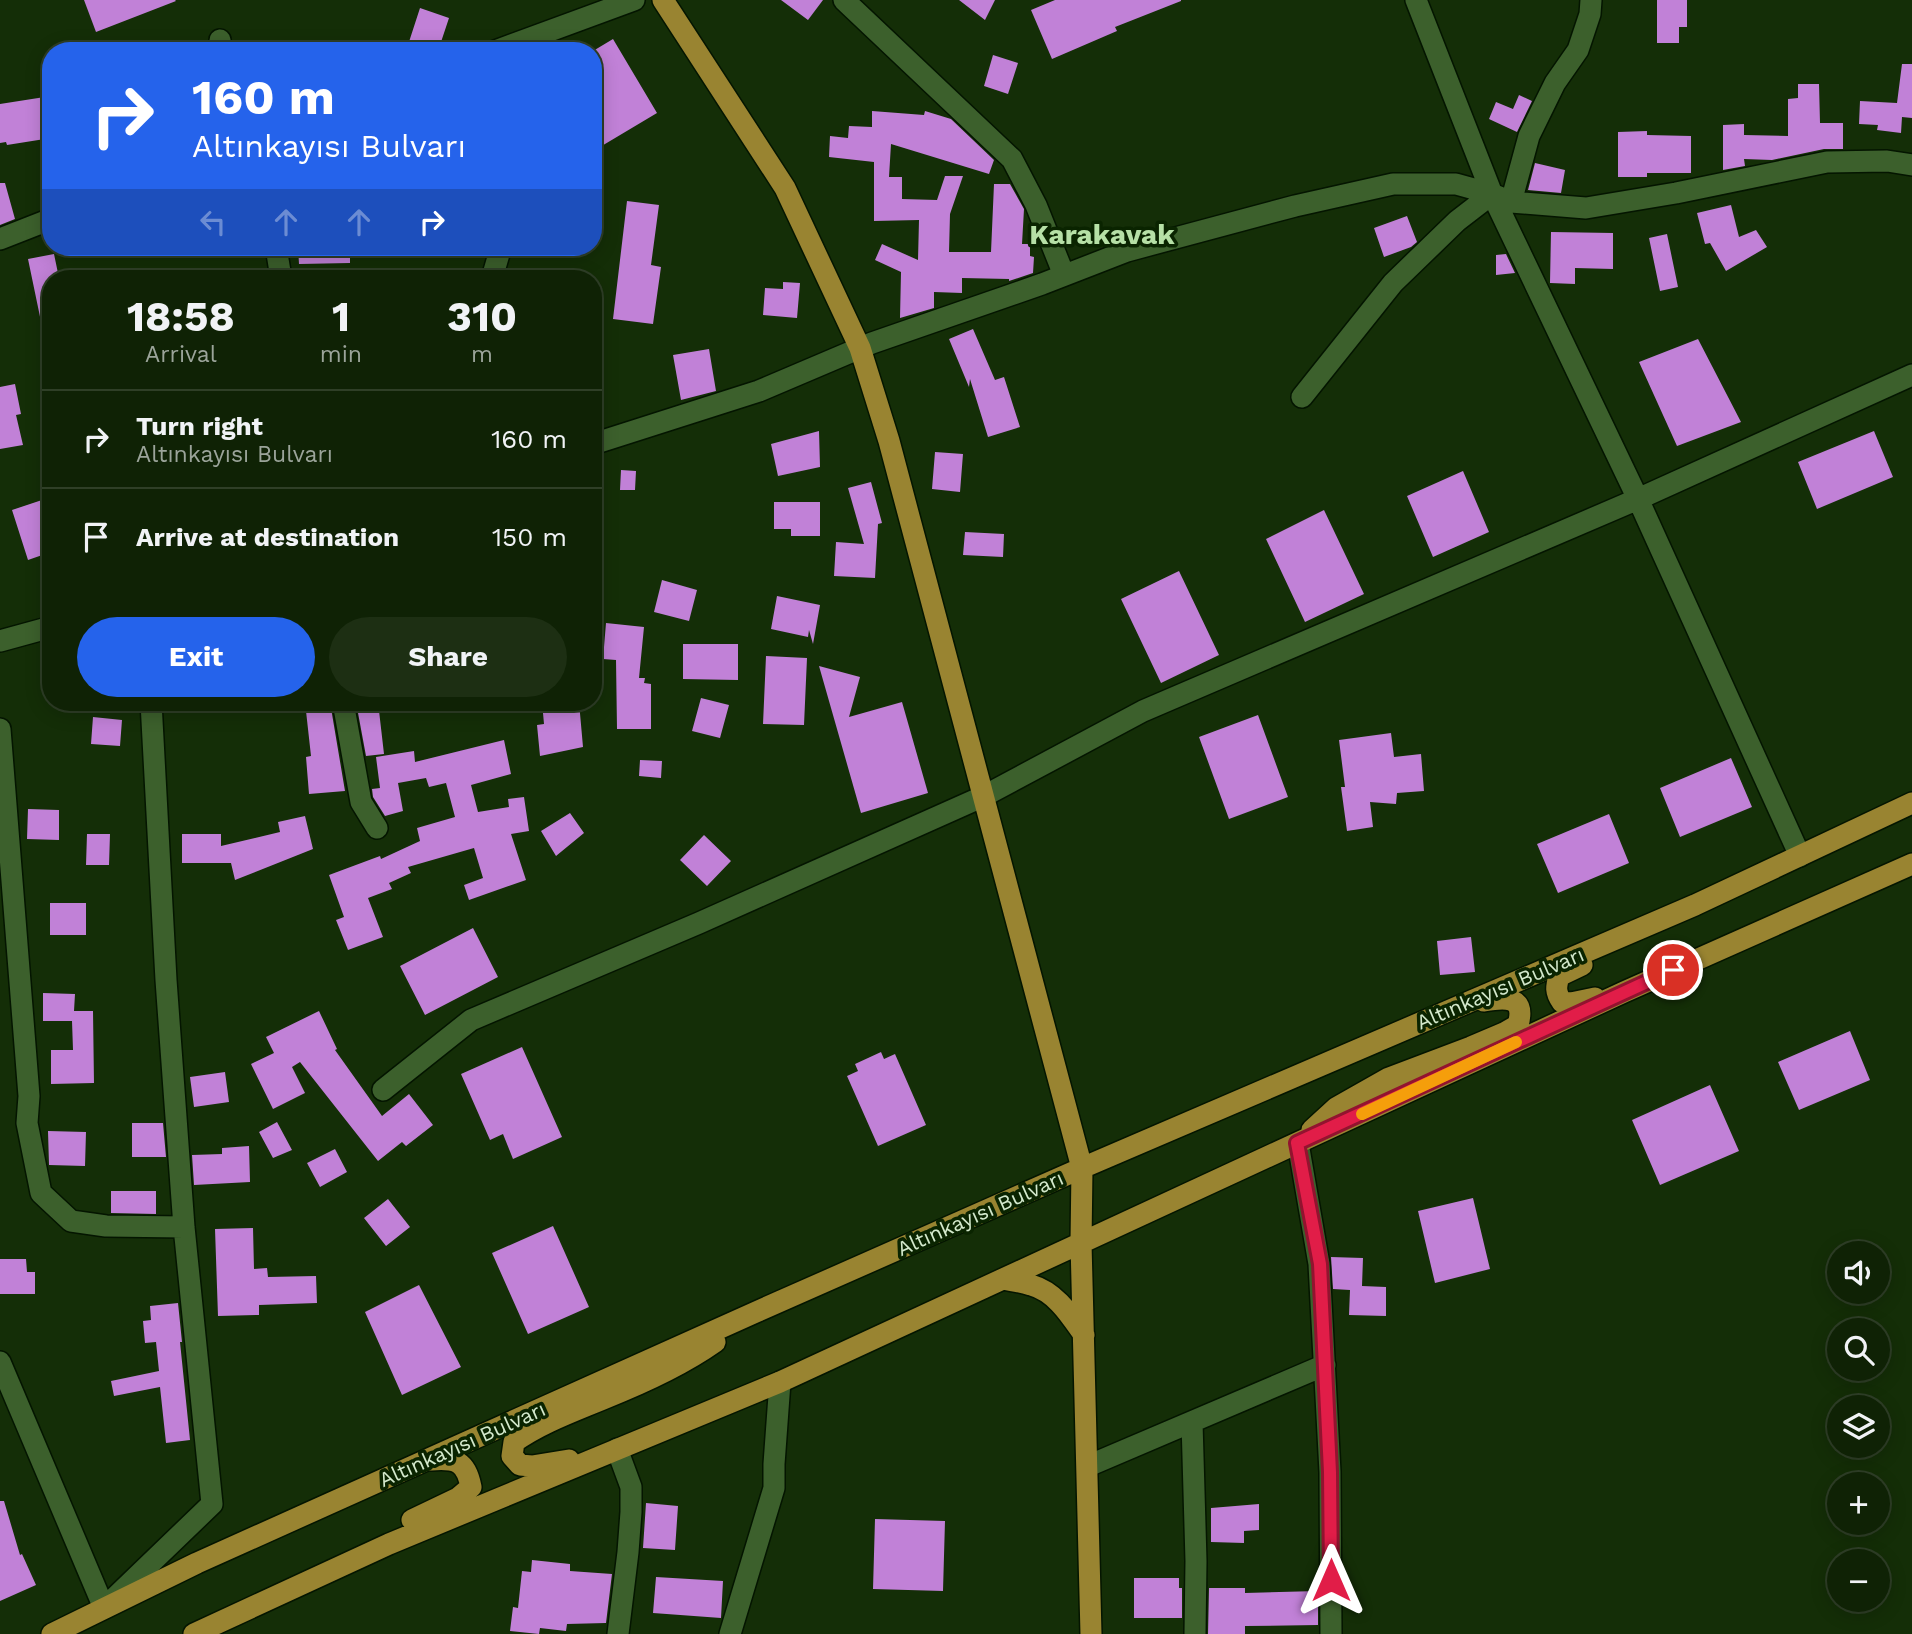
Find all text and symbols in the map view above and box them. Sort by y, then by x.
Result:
text: 160 m [192,68,335,126]
icon: right [77,70,168,161]
text: Altınkayısı Bulvarı [192,127,466,165]
icon: left [194,203,232,241]
icon: ahead [267,203,305,241]
icon: ahead [340,203,378,241]
icon: right [413,203,451,241]
district label: Karakavak [1029,218,1175,251]
text: 18:58 [127,292,235,341]
text: 1 [332,292,350,341]
text: 310 [447,292,517,341]
text: Arrival [145,341,217,368]
text: min [320,341,362,368]
text: m [471,341,493,368]
text: Turn right [136,411,263,441]
icon: right [77,420,115,458]
text: 160 m [491,424,567,454]
text: Altınkayısı Bulvarı [136,441,333,468]
icon: arrive [77,518,115,556]
text: Arrive at destination [136,522,399,552]
text: 150 m [492,522,567,552]
button: Exit [77,617,315,697]
button: Share [329,617,567,697]
pin [1643,940,1703,1000]
street label: Altınkayısı Bulvarı [1412,941,1588,1035]
icon: arrive [1654,951,1692,989]
street label: Altınkayısı Bulvarı [893,1165,1067,1261]
map controls [1827,1241,1890,1612]
button: sound [1827,1241,1890,1304]
button: search [1827,1318,1890,1381]
button: layers [1827,1395,1890,1458]
street label: Altınkayısı Bulvarı [375,1396,549,1492]
button: + [1827,1472,1890,1535]
position arrow [1294,1543,1368,1617]
button: − [1827,1549,1890,1612]

